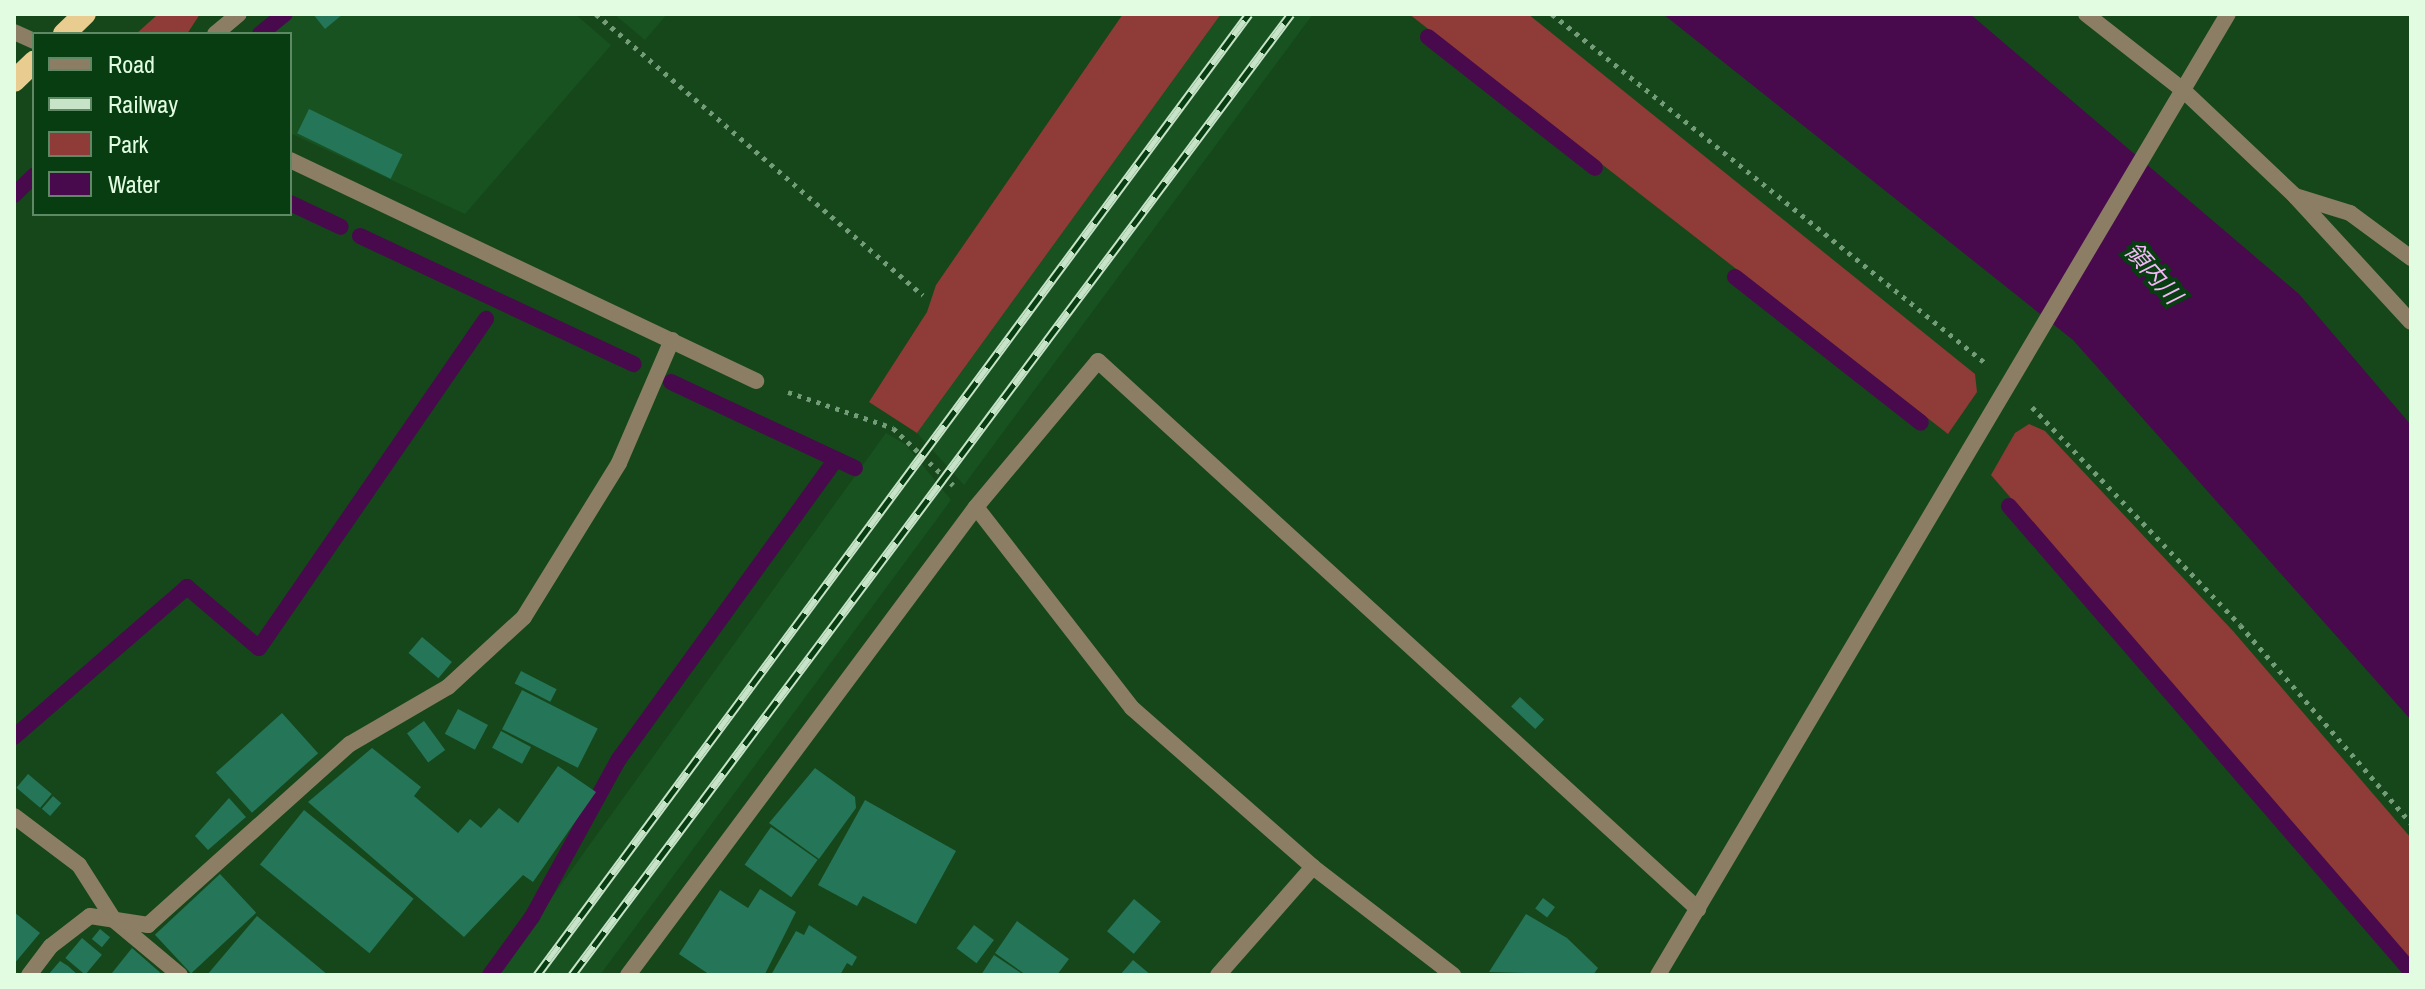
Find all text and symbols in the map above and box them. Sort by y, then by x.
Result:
legend [32,32,292,216]
text: Road [108,48,155,80]
text: Railway [108,88,178,120]
text: Park [108,128,148,160]
text: Water [108,168,160,200]
water label: 領内川 [2119,236,2187,310]

